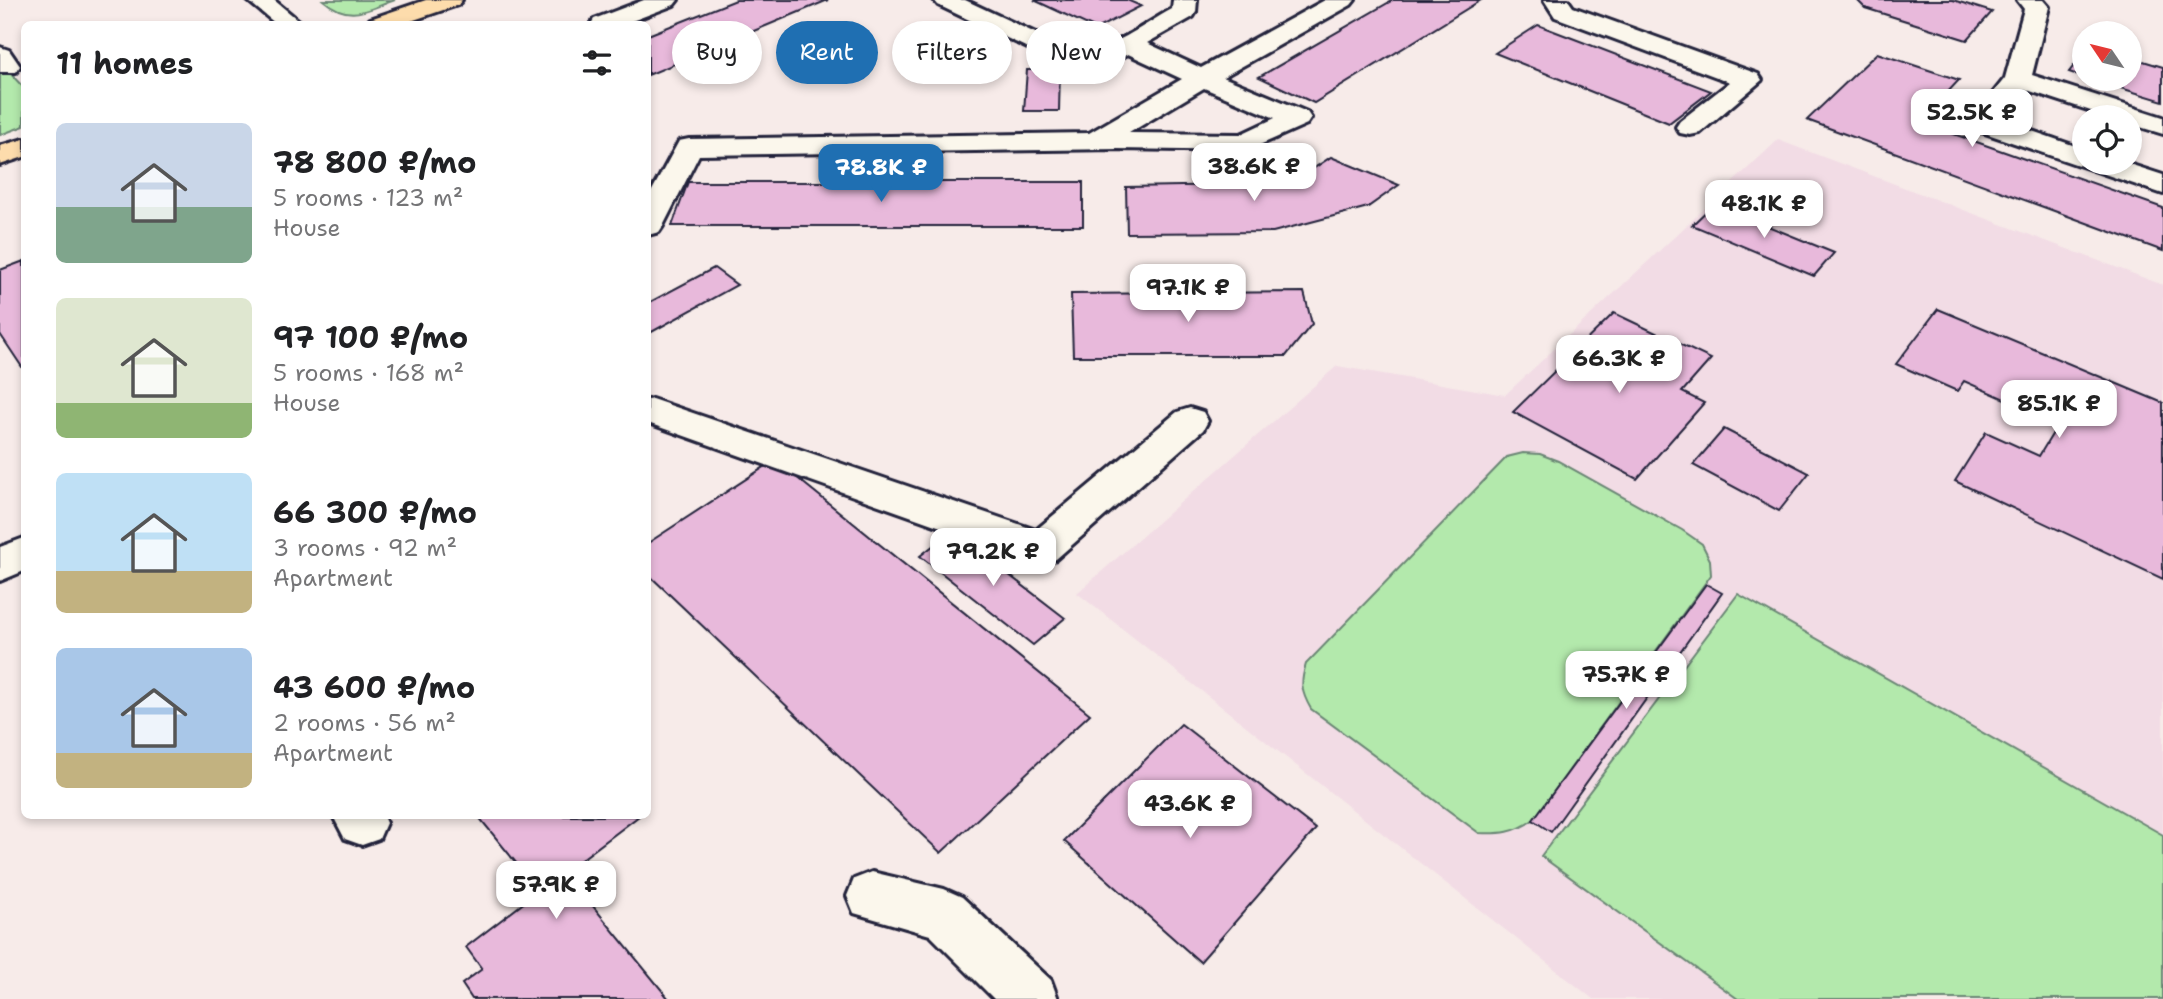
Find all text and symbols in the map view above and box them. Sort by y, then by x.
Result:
chip: Buy [672,21,762,84]
chip: Rent [776,21,878,84]
chip: Filters [892,21,1012,84]
chip: New [1026,21,1126,84]
north arrow [2072,21,2142,91]
map controls [2072,21,2142,175]
text: 11 homes [56,43,193,84]
icon: filters [578,44,616,82]
pin: 52.5K ₽ [1907,90,2037,149]
text: 52.5K ₽ [1927,97,2017,127]
button: locate [2072,105,2142,175]
text: 78 800 ₽/mo [273,142,477,183]
pin: 78.8K ₽ [816,144,946,204]
pin: 38.6K ₽ [1189,144,1319,203]
icon: home [112,151,196,235]
text: 38.6K ₽ [1207,151,1301,181]
text: 78.8K ₽ [834,152,928,182]
pin: 48.1K ₽ [1699,180,1829,240]
text: 5 rooms · 123 m² [273,183,463,213]
text: 48.1K ₽ [1721,188,1807,218]
text: House [273,213,341,243]
pin: 97.1K ₽ [1123,264,1253,324]
text: 97.1K ₽ [1146,272,1230,302]
text: 97 100 ₽/mo [273,317,468,358]
icon: home [112,326,196,410]
pin: 66.3K ₽ [1554,336,1684,395]
text: 66.3K ₽ [1572,343,1666,373]
text: 5 rooms · 168 m² [273,358,464,388]
pin: 85.1K ₽ [1994,380,2124,440]
text: House [273,388,341,418]
text: 85.1K ₽ [2017,388,2101,418]
text: 66 300 ₽/mo [273,492,477,533]
icon: home [112,501,196,585]
pin: 79.2K ₽ [928,528,1058,588]
text: 3 rooms · 92 m² [273,533,457,563]
text: 79.2K ₽ [946,536,1040,566]
text: Apartment [273,563,393,593]
pin: 75.7K ₽ [1561,652,1691,711]
text: 75.7K ₽ [1582,659,1670,689]
text: 43 600 ₽/mo [273,667,475,708]
icon: home [112,676,196,760]
text: 2 rooms · 56 m² [273,708,456,738]
text: Apartment [273,738,393,768]
pin: 43.6K ₽ [1125,780,1255,840]
text: 43.6K ₽ [1144,788,1236,818]
pin: 57.9K ₽ [491,862,621,921]
text: 57.9K ₽ [512,869,600,899]

